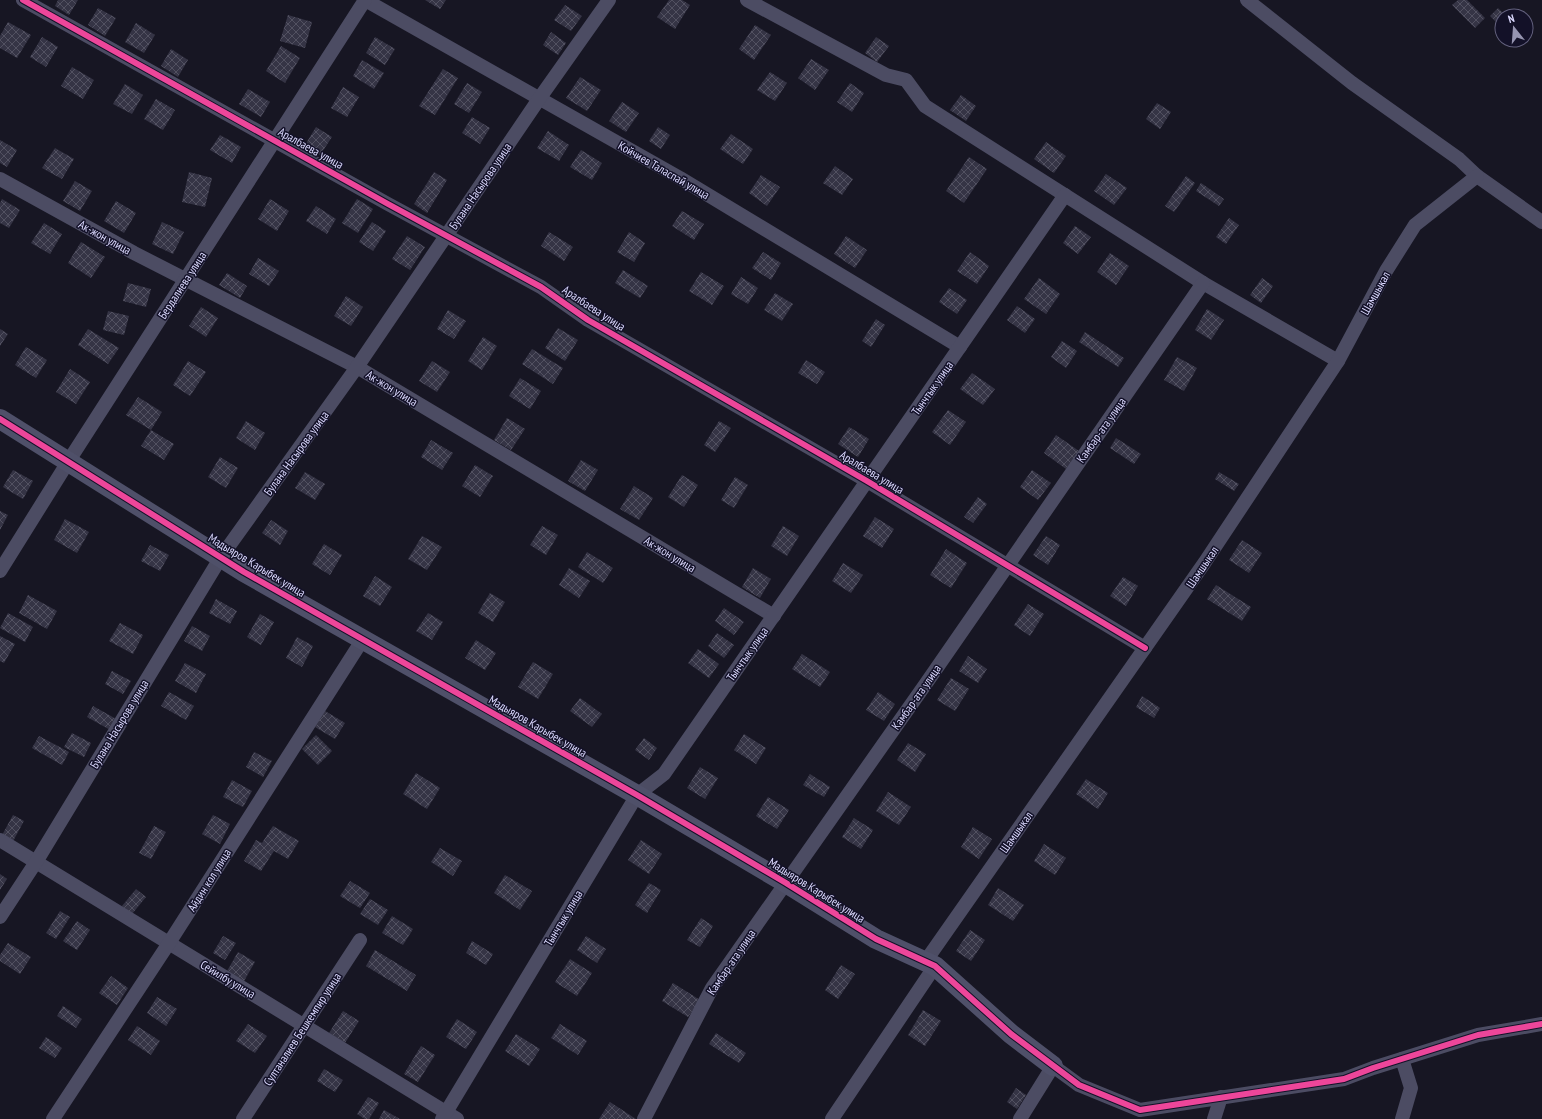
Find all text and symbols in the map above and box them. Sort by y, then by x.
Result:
north arrow [1494,8,1534,48]
text: N [1506,11,1516,26]
street label: Аралбаева улица [276,124,346,172]
street label: Койчиев Таласпай улица [616,138,713,202]
street label: Булана Насырова улица [446,140,515,232]
street label: Ак-жон улица [76,216,134,258]
street label: Бердалиева улица [155,248,209,322]
street label: Шамшыкал [1357,269,1393,317]
street label: Аралбаева улица [560,282,629,334]
street label: Тынчтык улица [908,358,956,418]
street label: Ак-жон улица [363,367,421,409]
street label: Камбар-ата улица [1073,394,1129,466]
street label: Булана Насырова улица [260,408,332,498]
street label: Аралбаева улица [837,447,907,497]
street label: Мадыяров Карыбек улица [206,530,309,600]
street label: Ак-жон улица [641,533,699,575]
street label: Шамшыкал [1183,543,1222,591]
street label: Тынчтык улица [723,624,771,684]
street label: Камбар-ата улица [888,661,944,733]
street label: Булана Насырова улица [87,677,152,771]
street label: Мадыяров Карыбек улица [486,692,590,760]
street label: Шамшыкал [996,808,1036,856]
street label: Айдин кол улица [184,846,234,914]
street label: Мадыяров Карыбек улица [766,854,868,926]
street label: Тынчтык улица [540,887,586,949]
street label: Камбар-ата улица [703,926,759,998]
street label: Сейилбу улица [198,957,259,1001]
street label: Султаналиев Бешкемпир улица [260,970,344,1088]

